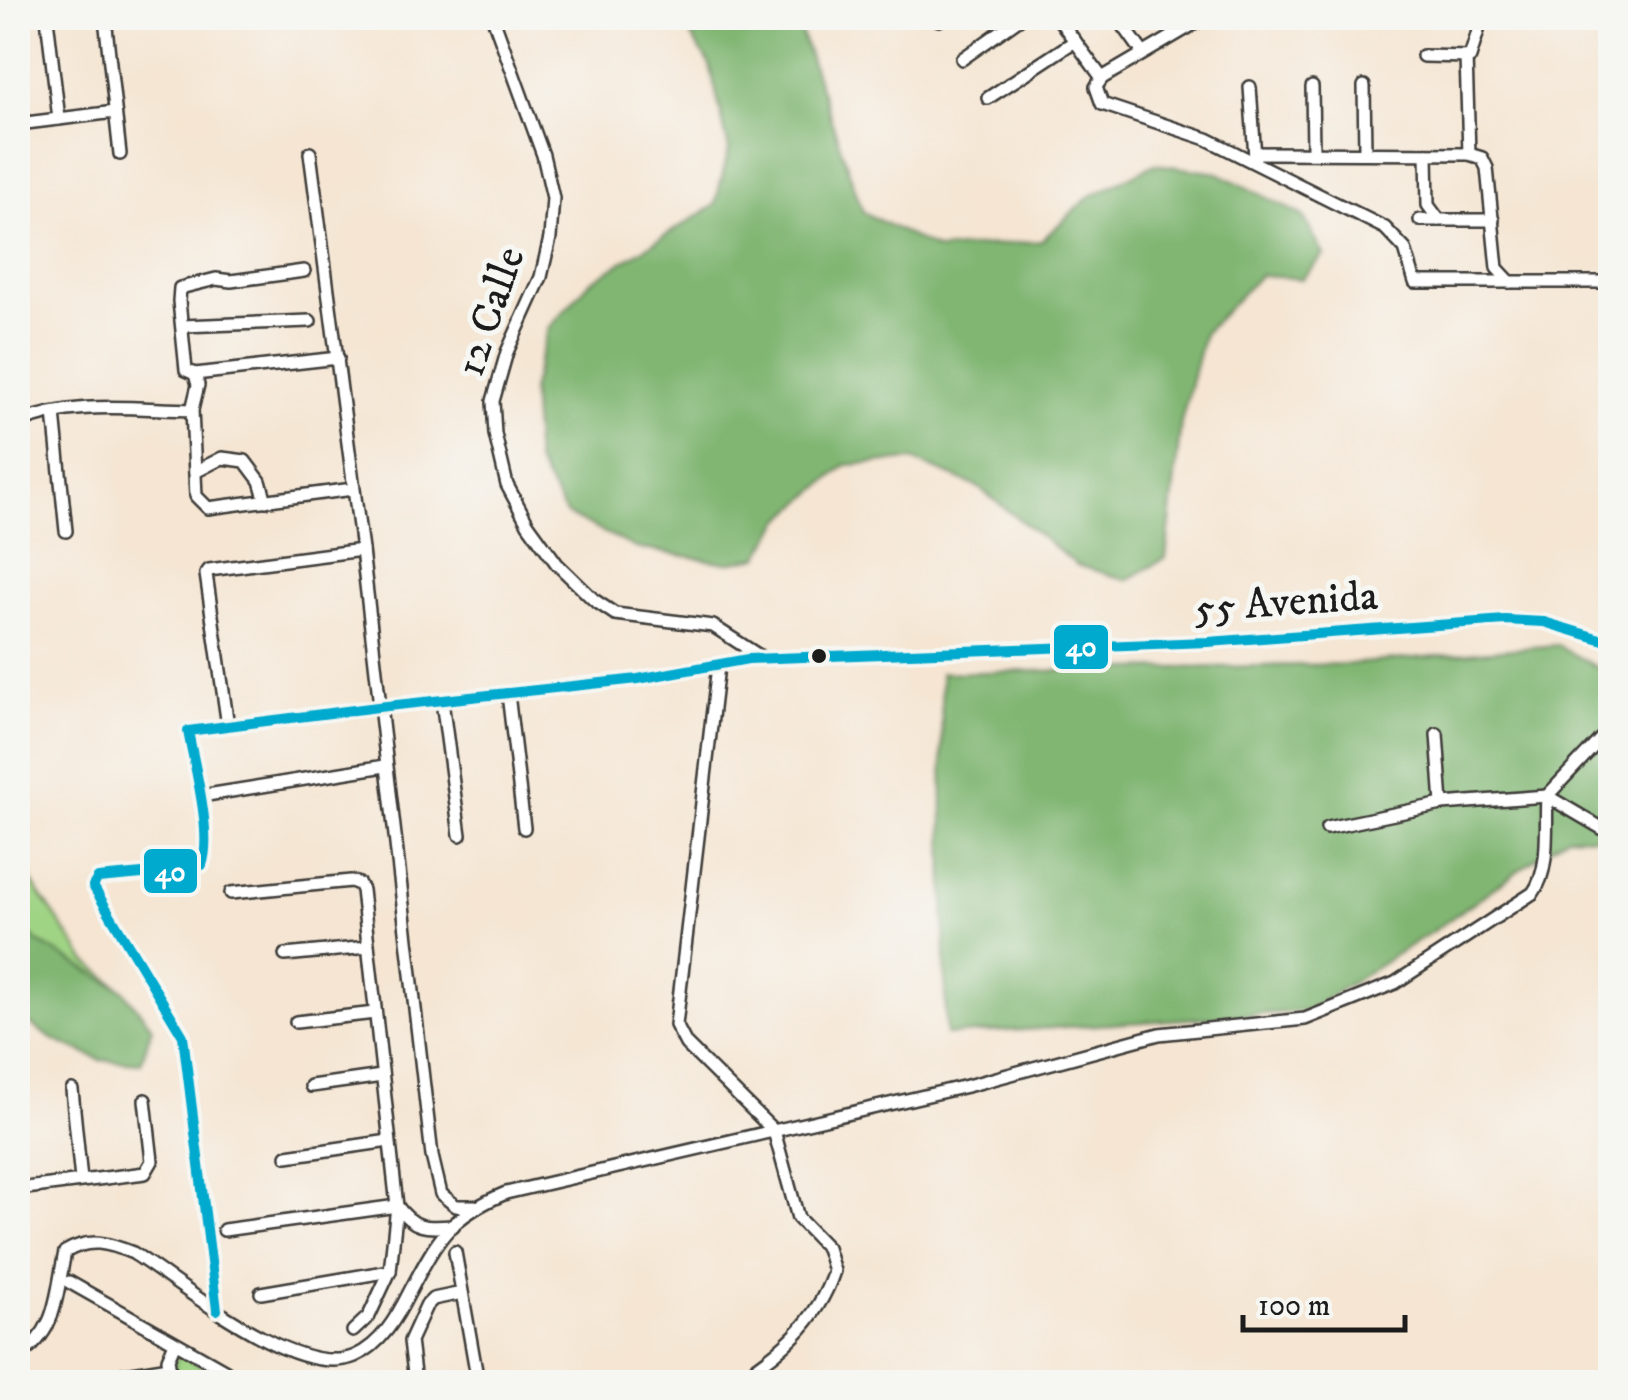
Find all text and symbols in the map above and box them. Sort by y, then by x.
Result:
street label: 12 Calle [445,241,537,383]
street label: 55 Avenida [1192,571,1380,635]
line badge: 40 [1052,623,1110,671]
text: 40 [1065,630,1097,665]
unlabelled marker [809,646,829,666]
line badge: 40 [142,847,199,895]
text: 40 [154,855,186,890]
scale bar [1243,1270,1406,1332]
text: 100 m [1258,1288,1330,1325]

